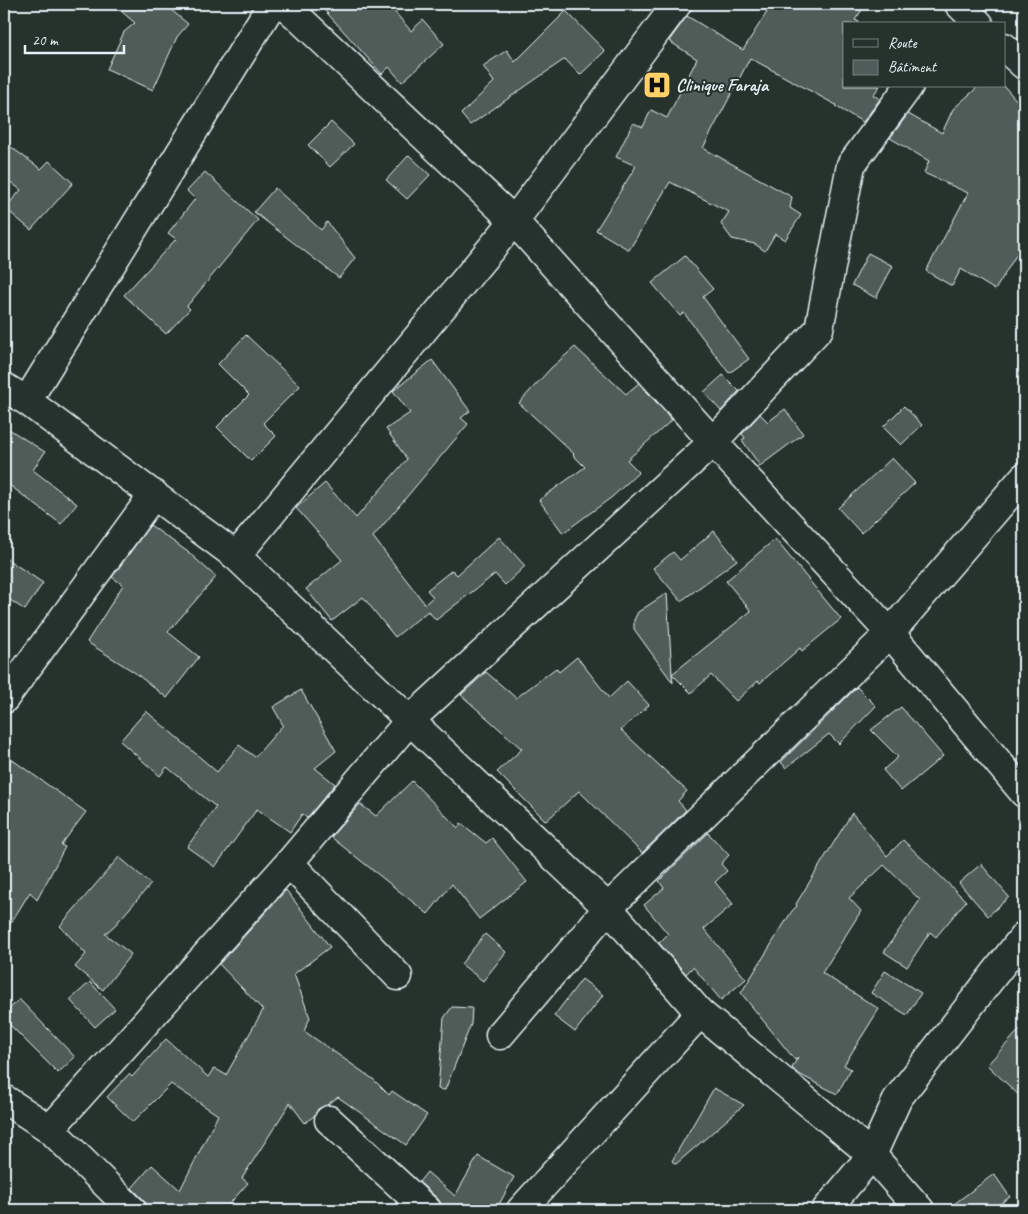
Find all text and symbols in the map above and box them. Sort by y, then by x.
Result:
scale bar [25,22,124,54]
legend [843,22,1006,88]
text: 20 m [32,31,59,50]
text: Route [888,34,918,53]
text: Bâtiment [888,58,938,77]
hospital icon: Clinique Faraja [642,70,672,100]
place label: Clinique Faraja [676,74,770,96]

